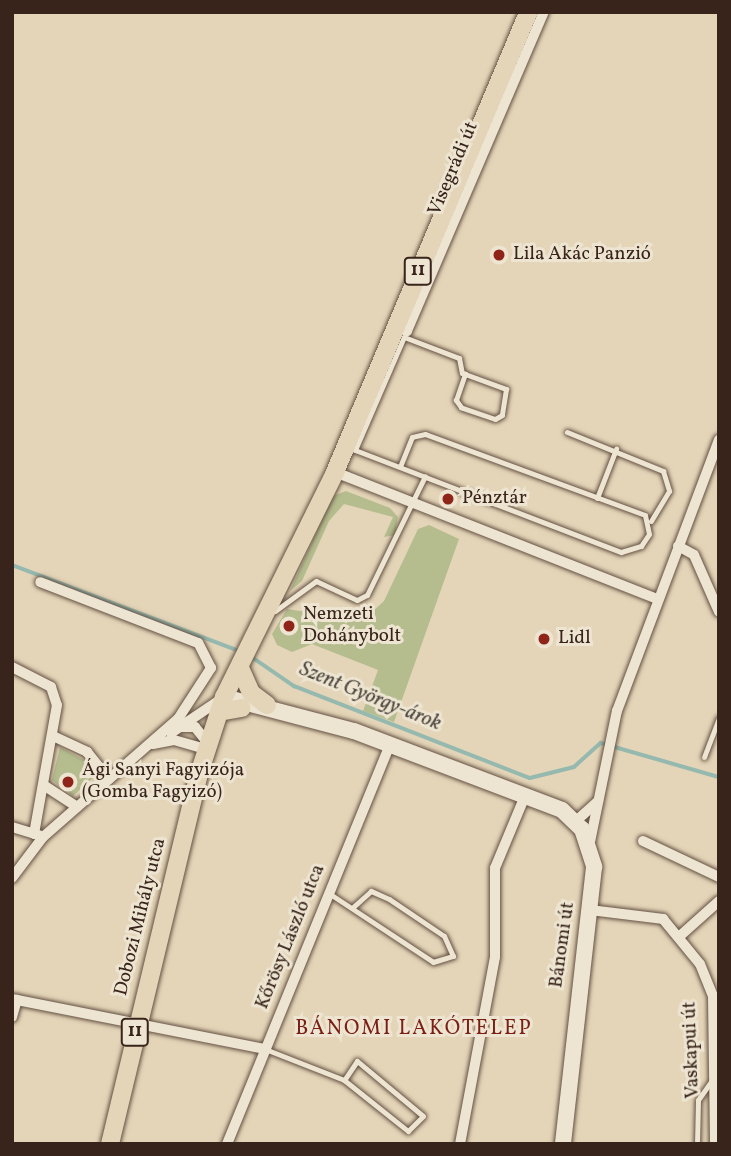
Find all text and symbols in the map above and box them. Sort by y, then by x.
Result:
street label: Visegrádi út [424,119,484,219]
place label: Lila Akác Panzió [513,244,651,266]
marker: Lila Akác Panzió [491,247,507,263]
road number: 11 [402,256,434,286]
place label: Pénztár [462,488,527,510]
marker: Pénztár [440,491,456,507]
place label: Nemzeti Dohánybolt [303,604,401,648]
marker: Nemzeti Dohánybolt [281,618,297,634]
place label: Lidl [558,628,591,650]
marker: Lidl [536,631,552,647]
water label: Szent György-árok [295,657,445,737]
place label: Ági Sanyi Fagyizója (Gomba Fagyizó) [82,760,244,804]
marker: Ági Sanyi Fagyizója (Gomba Fagyizó) [60,774,76,790]
street label: Dobozi Mihály utca [110,835,172,999]
street label: Kőrösy László utca [251,861,331,1013]
street label: Bánomi út [546,901,580,989]
street label: Vaskapui út [679,1001,705,1099]
district label: BÁNOMI LAKÓTELEP [297,1016,531,1042]
road number: 11 [119,1017,151,1046]

